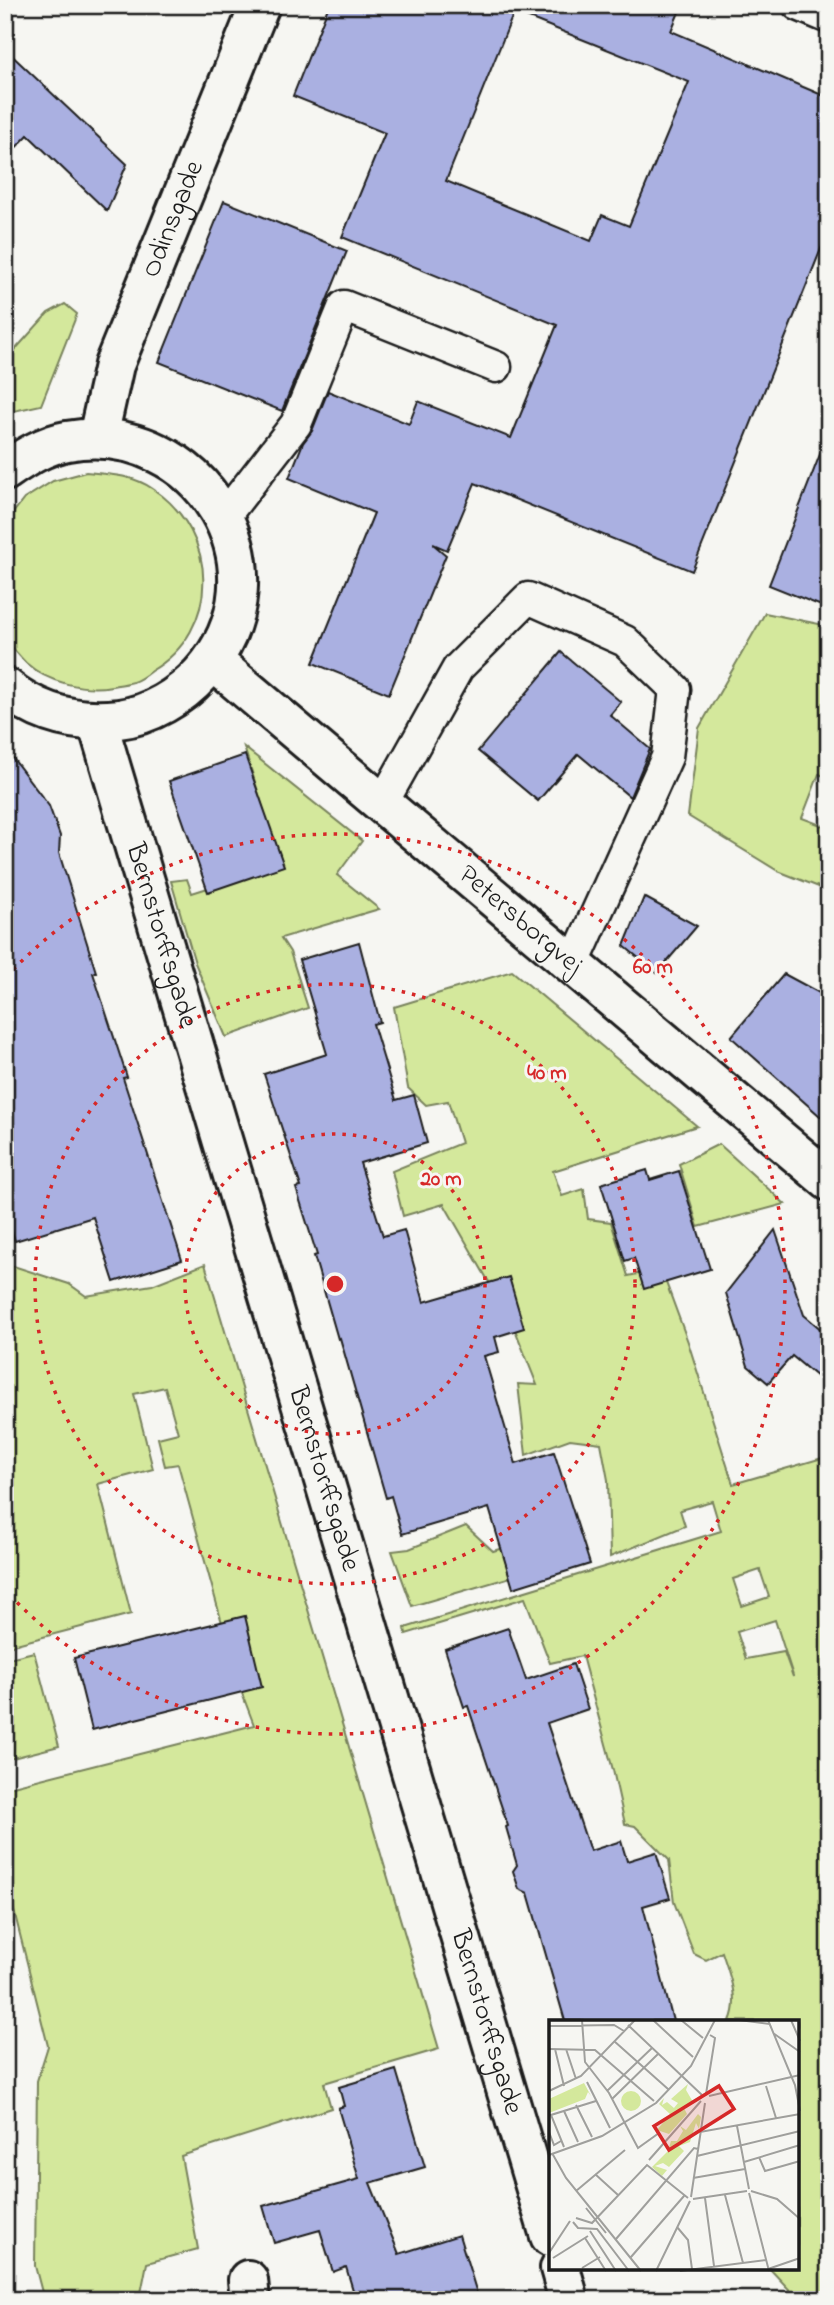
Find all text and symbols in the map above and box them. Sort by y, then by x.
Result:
street label: Odinsgade [131,154,215,284]
street label: Bernstorffsgade [114,837,208,1034]
street label: Petersborgvej [449,855,593,986]
text: 60 m [633,953,673,983]
text: 40 m [527,1059,567,1089]
text: 20 m [419,1165,462,1195]
centre of rings [323,1272,347,1296]
street label: Bernstorffsgade [276,1380,371,1577]
street label: Bernstorffsgade [439,1924,533,2120]
inset map [549,2020,799,2270]

